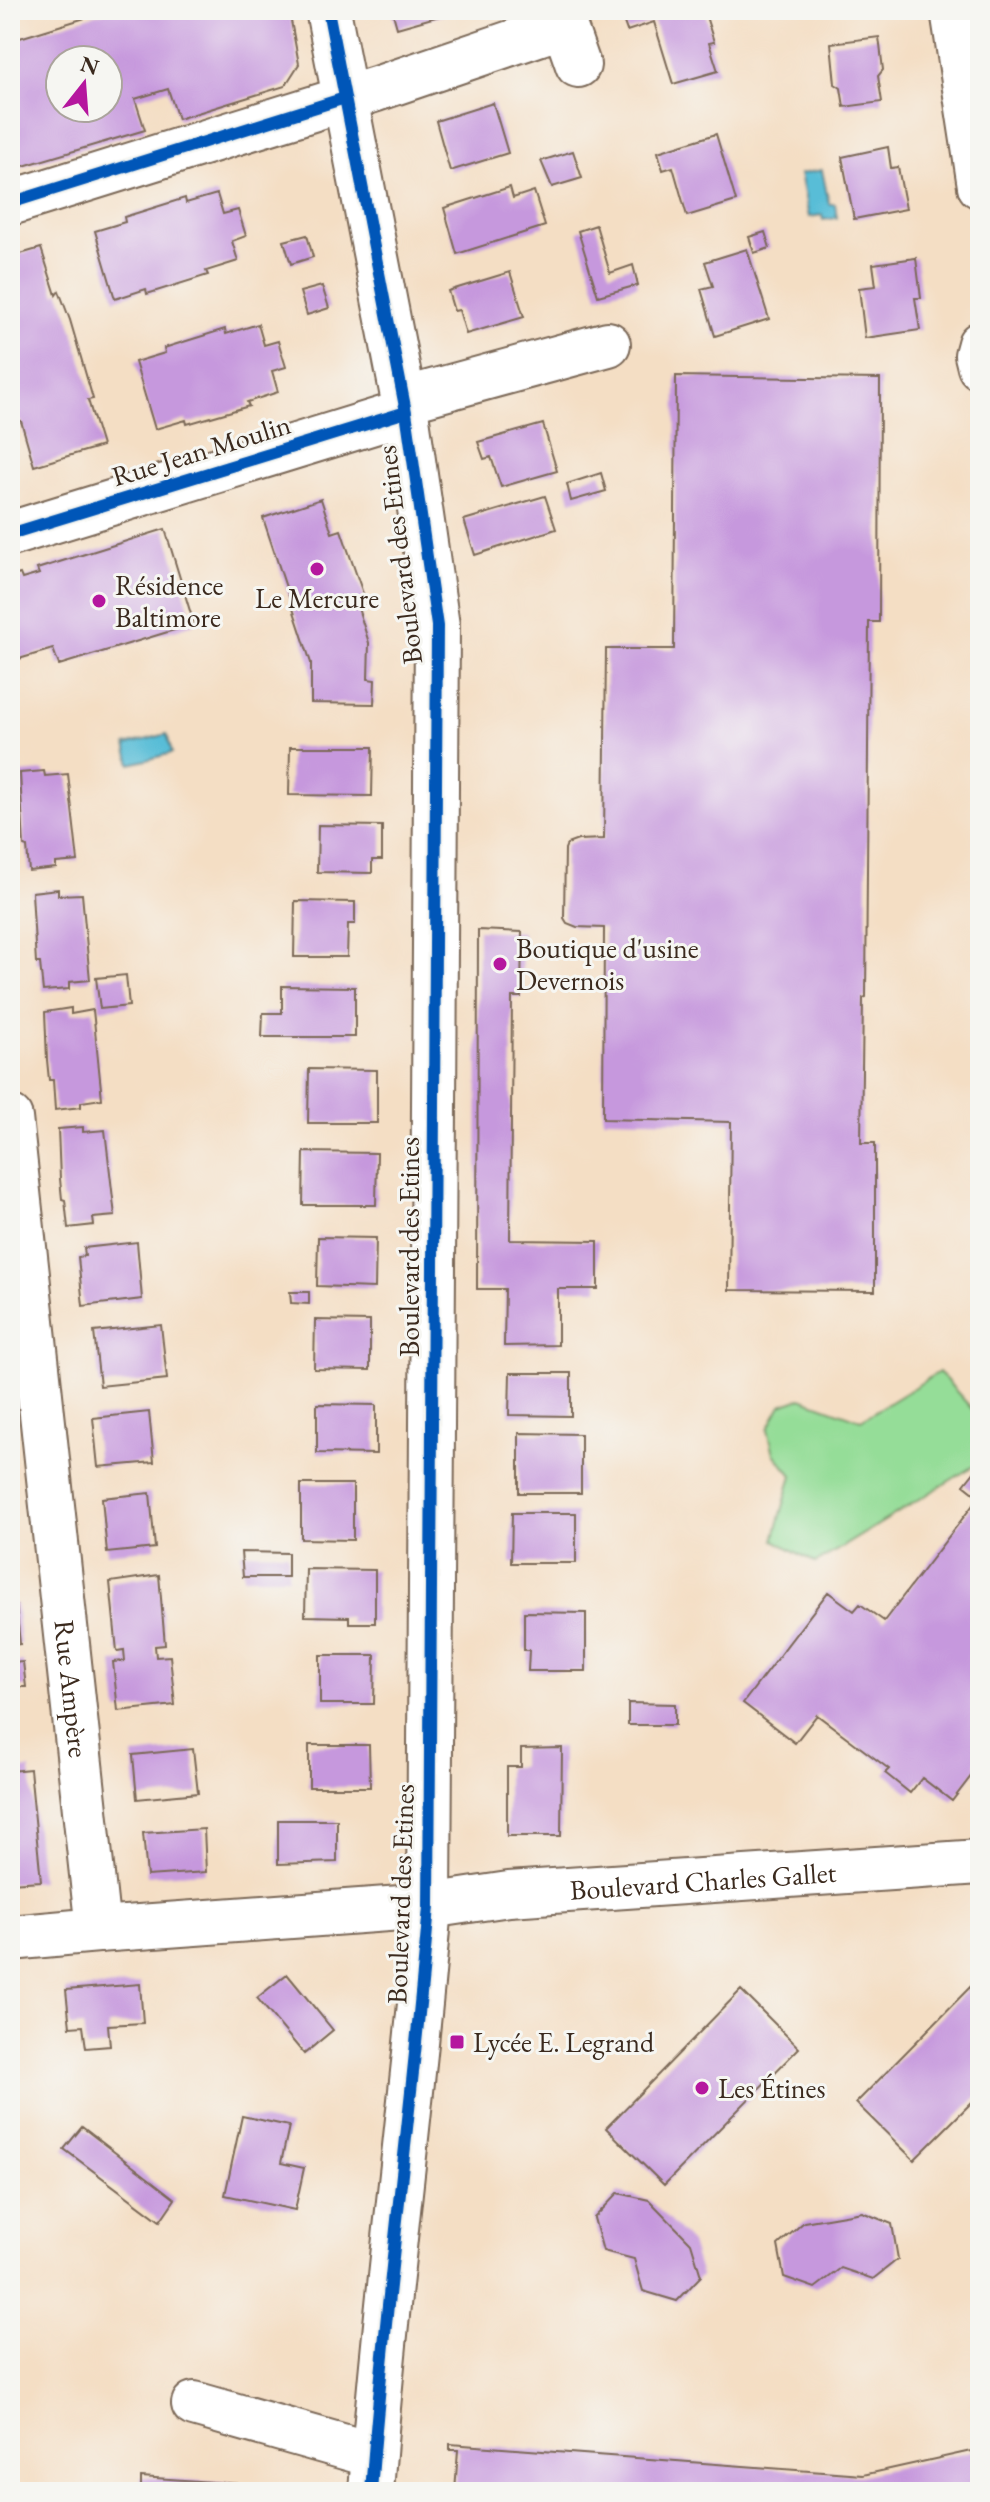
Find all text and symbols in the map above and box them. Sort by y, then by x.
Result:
north arrow [44,44,124,124]
text: N [77,49,103,82]
street label: Rue Jean Moulin [107,406,295,494]
street label: Boulevard des Etines [368,444,430,666]
marker: Le Mercure [308,560,326,578]
place label: Résidence Baltimore [115,567,223,635]
place label: Le Mercure [255,580,379,616]
marker: Résidence Baltimore [90,592,108,610]
place label: Boutique d'usine Devernois [516,930,699,998]
marker: Boutique d'usine Devernois [491,955,509,973]
street label: Boulevard des Etines [391,1137,427,1357]
street label: Rue Ampère [47,1618,97,1759]
street label: Boulevard des Etines [378,1783,422,2005]
street label: Boulevard Charles Gallet [569,1854,838,1908]
place label: Lycée E. Legrand [473,2024,655,2060]
marker: Lycée E. Legrand [448,2033,466,2051]
place label: Les Étines [718,2070,826,2106]
marker: Les Étines [693,2079,711,2097]

